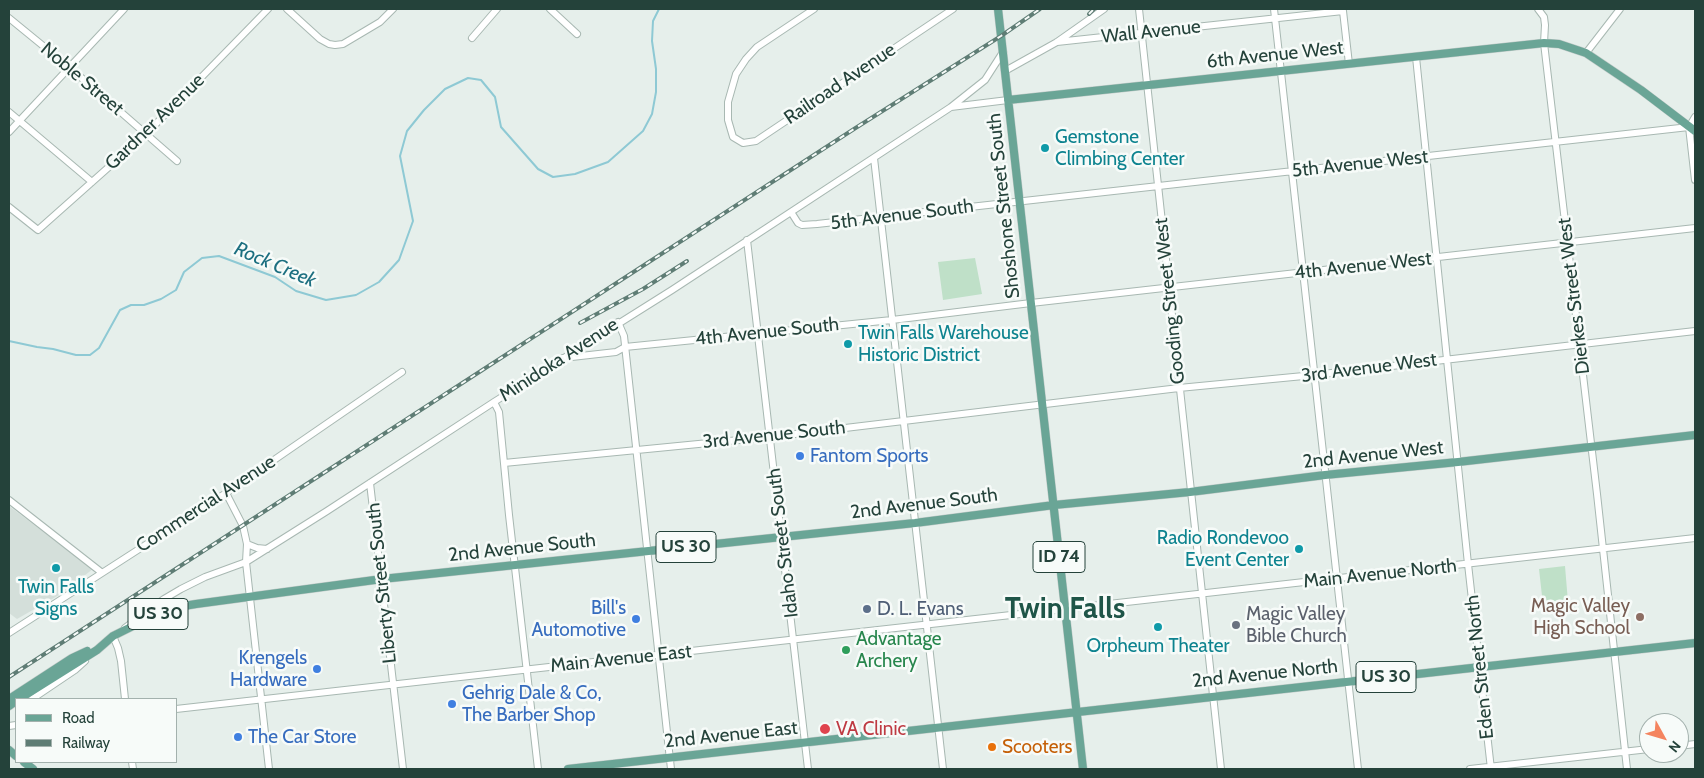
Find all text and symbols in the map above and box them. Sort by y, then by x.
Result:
street label: Wall Avenue [1100,15,1202,49]
street label: 6th Avenue West [1205,36,1345,74]
street label: Noble Street [36,38,128,120]
street label: Railroad Avenue [780,38,900,130]
street label: Gardner Avenue [101,69,209,175]
street label: Shoshone Street South [983,112,1025,300]
place label: Gemstone Climbing Center [1055,126,1185,170]
marker: Gemstone Climbing Center [1039,142,1051,154]
street label: 5th Avenue West [1291,146,1429,182]
street label: 5th Avenue South [829,195,975,235]
street label: Dierkes Street West [1553,216,1595,376]
street label: Gooding Street West [1150,217,1190,385]
water label: Rock Creek [231,237,319,293]
street label: 4th Avenue West [1293,247,1433,285]
street label: Minidoka Avenue [495,313,623,407]
street label: 4th Avenue South [694,313,840,351]
place label: Twin Falls Warehouse Historic District [858,322,1029,366]
marker: Twin Falls Warehouse Historic District [842,338,854,350]
street label: 3rd Avenue West [1300,348,1438,388]
street label: 3rd Avenue South [701,416,847,454]
street label: 2nd Avenue West [1302,436,1444,474]
place label: Fantom Sports [810,445,928,467]
street label: Commercial Avenue [132,450,280,558]
marker: Fantom Sports [794,450,806,462]
street label: Idaho Street South [763,467,803,619]
street label: 2nd Avenue South [849,484,999,524]
street label: Liberty Street South [362,502,402,664]
place label: Radio Rondevoo Event Center [1157,527,1289,571]
street label: 2nd Avenue South [447,529,597,567]
road number: US 30 [656,532,716,562]
road number: ID 74 [1033,542,1085,572]
marker: Radio Rondevoo Event Center [1293,543,1305,555]
street label: Main Avenue North [1302,555,1458,593]
marker: Twin Falls Signs [50,562,62,574]
place label: Twin Falls Signs [18,576,94,620]
district label: Twin Falls [1005,592,1125,626]
street label: Eden Street North [1461,594,1499,740]
place label: Magic Valley High School [1531,595,1630,639]
place label: Bill's Automotive [531,597,626,641]
road number: US 30 [128,598,188,630]
place label: D. L. Evans [877,598,964,620]
marker: D. L. Evans [861,603,873,615]
place label: Magic Valley Bible Church [1246,603,1347,647]
marker: Magic Valley High School [1634,611,1646,623]
marker: Bill's Automotive [630,613,642,625]
marker: Magic Valley Bible Church [1230,619,1242,631]
marker: Orpheum Theater [1152,621,1164,633]
place label: Advantage Archery [856,628,942,672]
place label: Orpheum Theater [1086,635,1230,657]
street label: Main Avenue East [549,640,693,678]
marker: Advantage Archery [840,644,852,656]
place label: Krengels Hardware [230,647,307,691]
street label: 2nd Avenue North [1191,655,1339,693]
road number: US 30 [1356,662,1416,692]
marker: Krengels Hardware [311,663,323,675]
place label: Gehrig Dale & Co, The Barber Shop [462,682,602,726]
legend [15,698,178,763]
marker: Gehrig Dale & Co, The Barber Shop [446,698,458,710]
text: Road [62,709,95,727]
north arrow [1639,713,1689,763]
street label: 2nd Avenue East [663,717,799,753]
place label: VA Clinic [836,718,906,740]
marker: VA Clinic [818,722,832,736]
place label: The Car Store [248,726,356,748]
marker: The Car Store [232,731,244,743]
text: Railway [62,734,110,752]
place label: Scooters [1002,736,1072,758]
text: N [1665,737,1685,756]
marker: Scooters [986,741,998,753]

